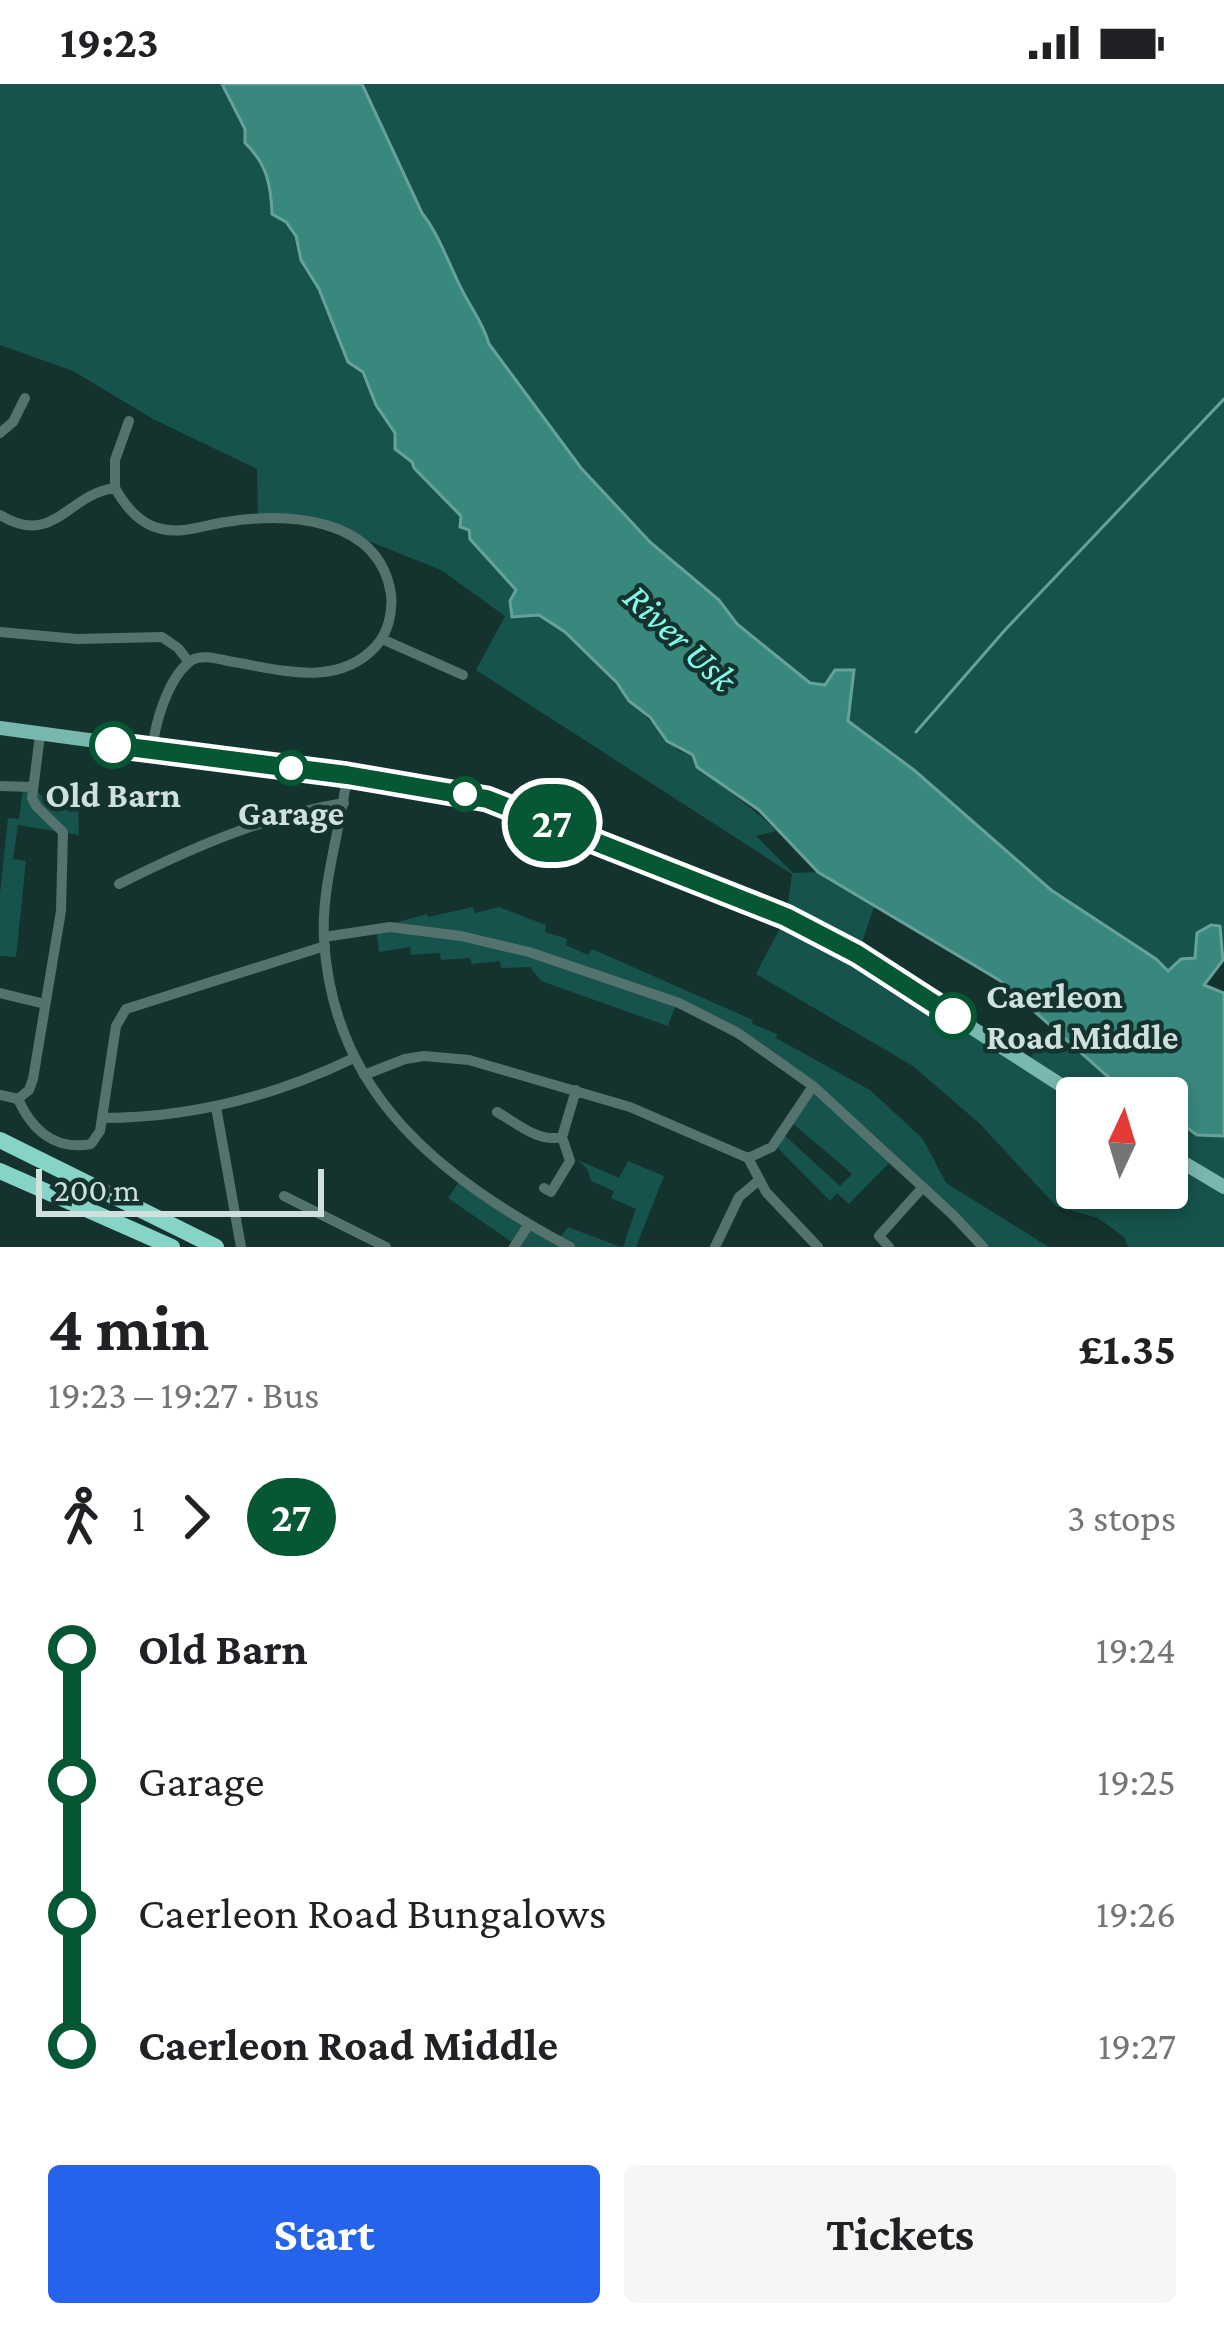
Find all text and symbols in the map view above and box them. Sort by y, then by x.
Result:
text: 19:23 [60,17,159,67]
water label: River Usk [616,575,747,701]
marker: Old Barn [91,723,135,767]
marker: Garage [275,752,307,784]
place label: Old Barn [45,775,181,815]
unlabelled marker [449,778,481,810]
line badge: 27 [498,784,606,862]
place label: Garage [238,793,344,833]
text: 27 [532,799,572,846]
place label: Caerleon Road Middle [986,976,1179,1057]
marker: Caerleon Road Middle [931,994,975,1038]
north arrow [1056,1077,1188,1209]
map controls [1056,1077,1188,1209]
scale bar [36,1163,324,1216]
text: 200 m [54,1171,140,1208]
text: 4 min [48,1291,209,1364]
text: £1.35 [1079,1324,1176,1374]
text: 19:23 – 19:27 · Bus [48,1373,319,1416]
icon: walk [48,1484,114,1550]
icon: forward [163,1484,229,1550]
text: 27 [271,1493,312,1540]
text: 1 [132,1496,145,1539]
text: 3 stops [1067,1496,1176,1539]
text: Old Barn [138,1624,308,1674]
text: 19:24 [1096,1628,1176,1671]
text: Garage [138,1756,265,1806]
text: 19:25 [1097,1760,1176,1803]
text: Caerleon Road Bungalows [138,1888,606,1938]
text: 19:26 [1096,1892,1176,1935]
text: Caerleon Road Middle [138,2020,558,2070]
text: 19:27 [1098,2024,1176,2067]
button: Start [48,2165,600,2303]
button: Tickets [624,2165,1176,2303]

